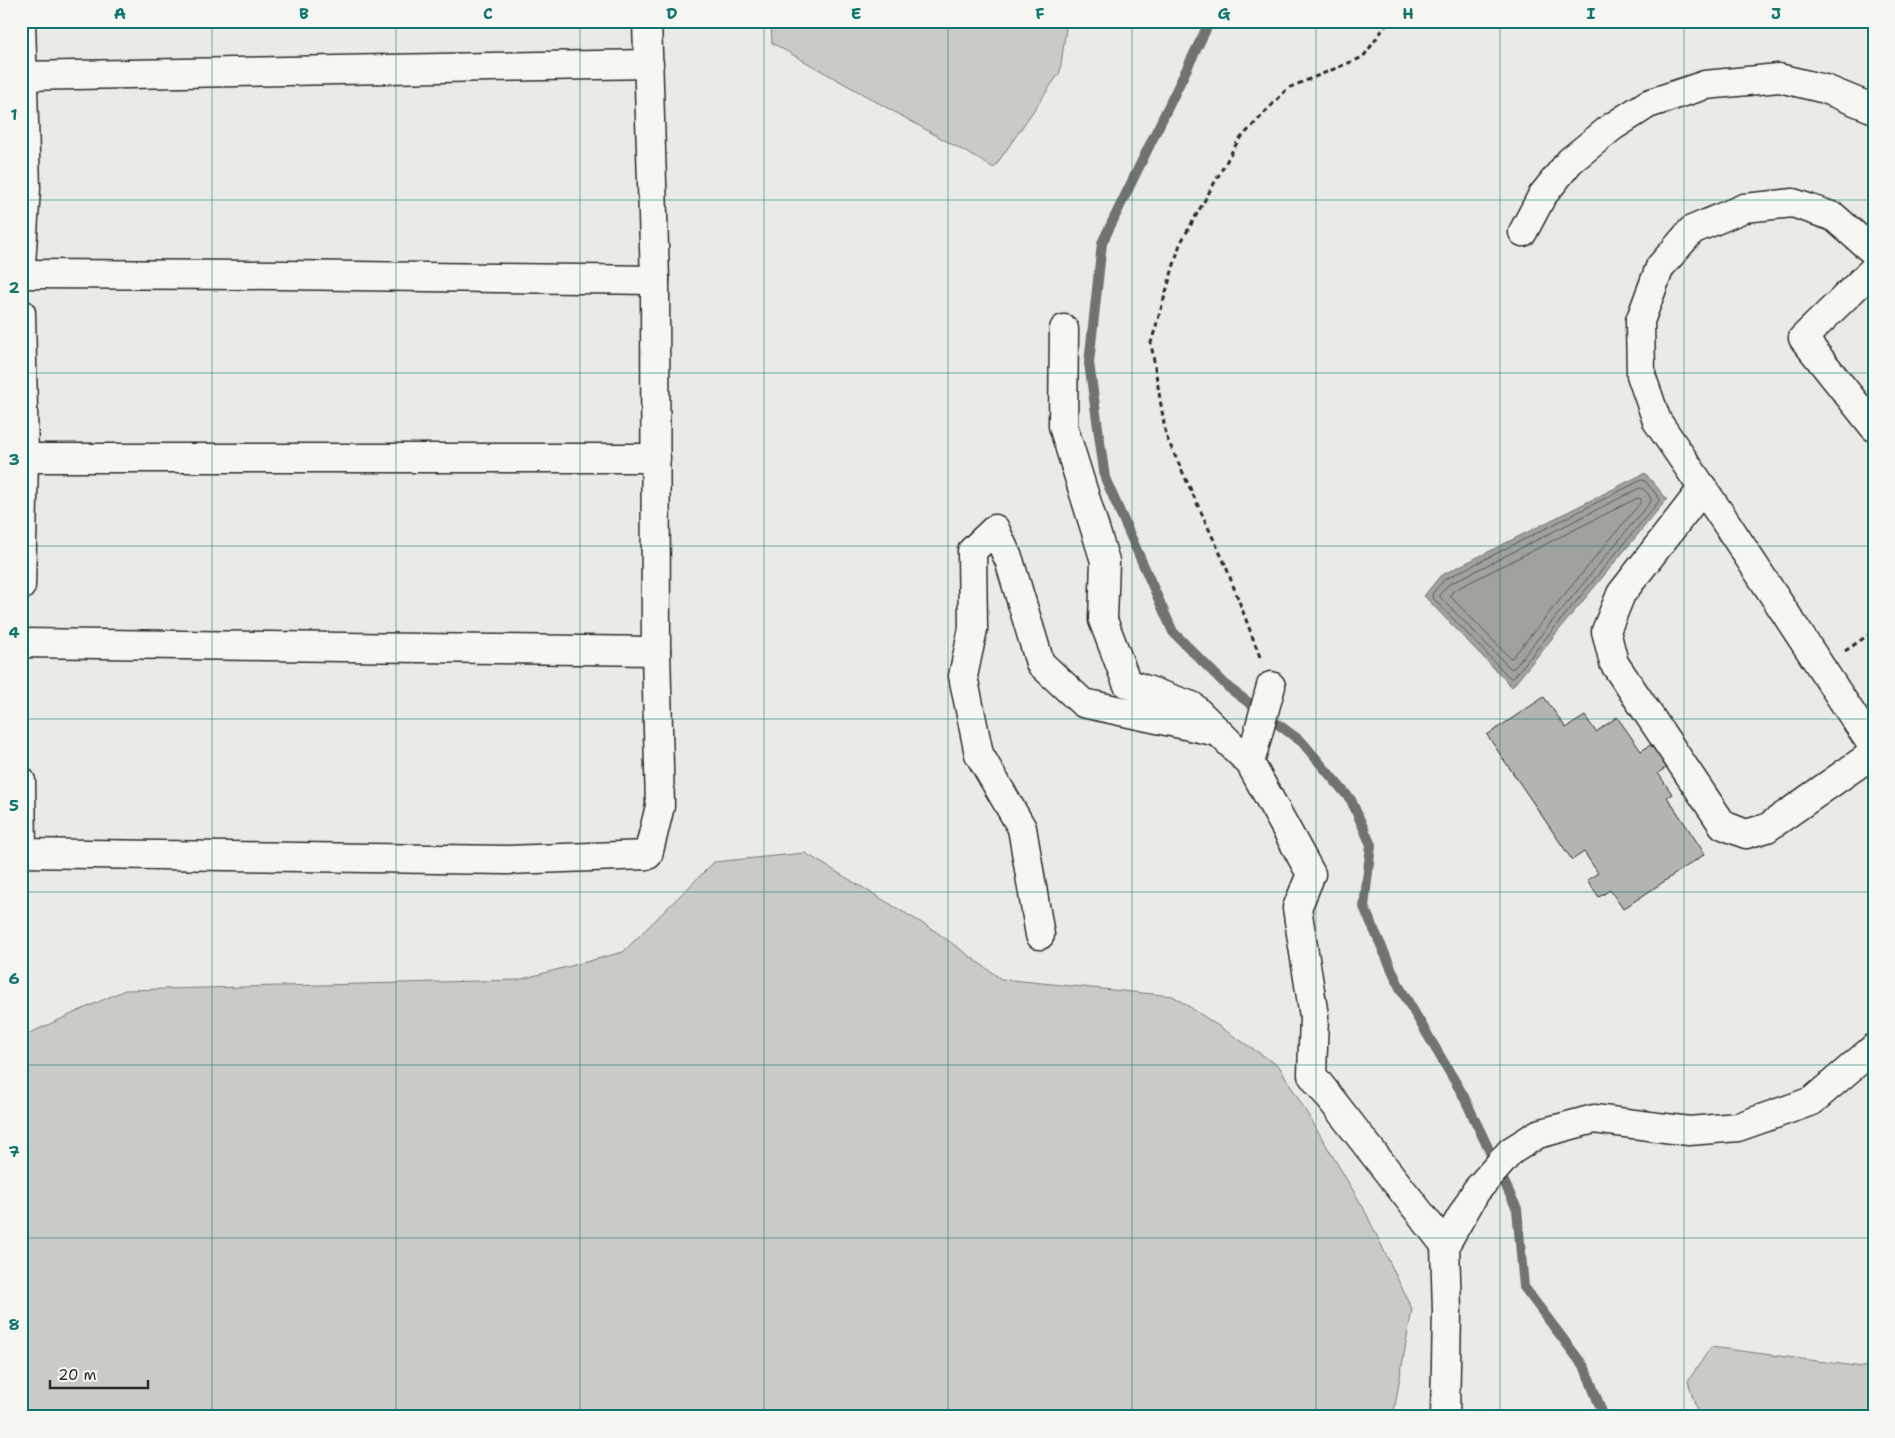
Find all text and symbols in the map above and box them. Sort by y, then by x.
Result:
text: A [114,3,126,24]
text: B [299,3,309,24]
text: C [483,3,493,24]
text: D [666,3,678,24]
text: E [851,3,861,24]
text: F [1035,3,1045,24]
text: G [1218,3,1231,24]
text: H [1402,3,1414,24]
text: I [1587,3,1596,24]
text: J [1771,3,1781,24]
text: 1 [10,104,18,125]
text: 2 [8,277,20,298]
text: 3 [8,449,20,470]
text: 4 [8,622,20,643]
text: 5 [9,795,19,816]
text: 6 [8,968,20,989]
text: 7 [8,1141,20,1162]
text: 8 [8,1314,20,1335]
scale bar [50,1358,148,1390]
text: 20 m [58,1365,97,1385]

